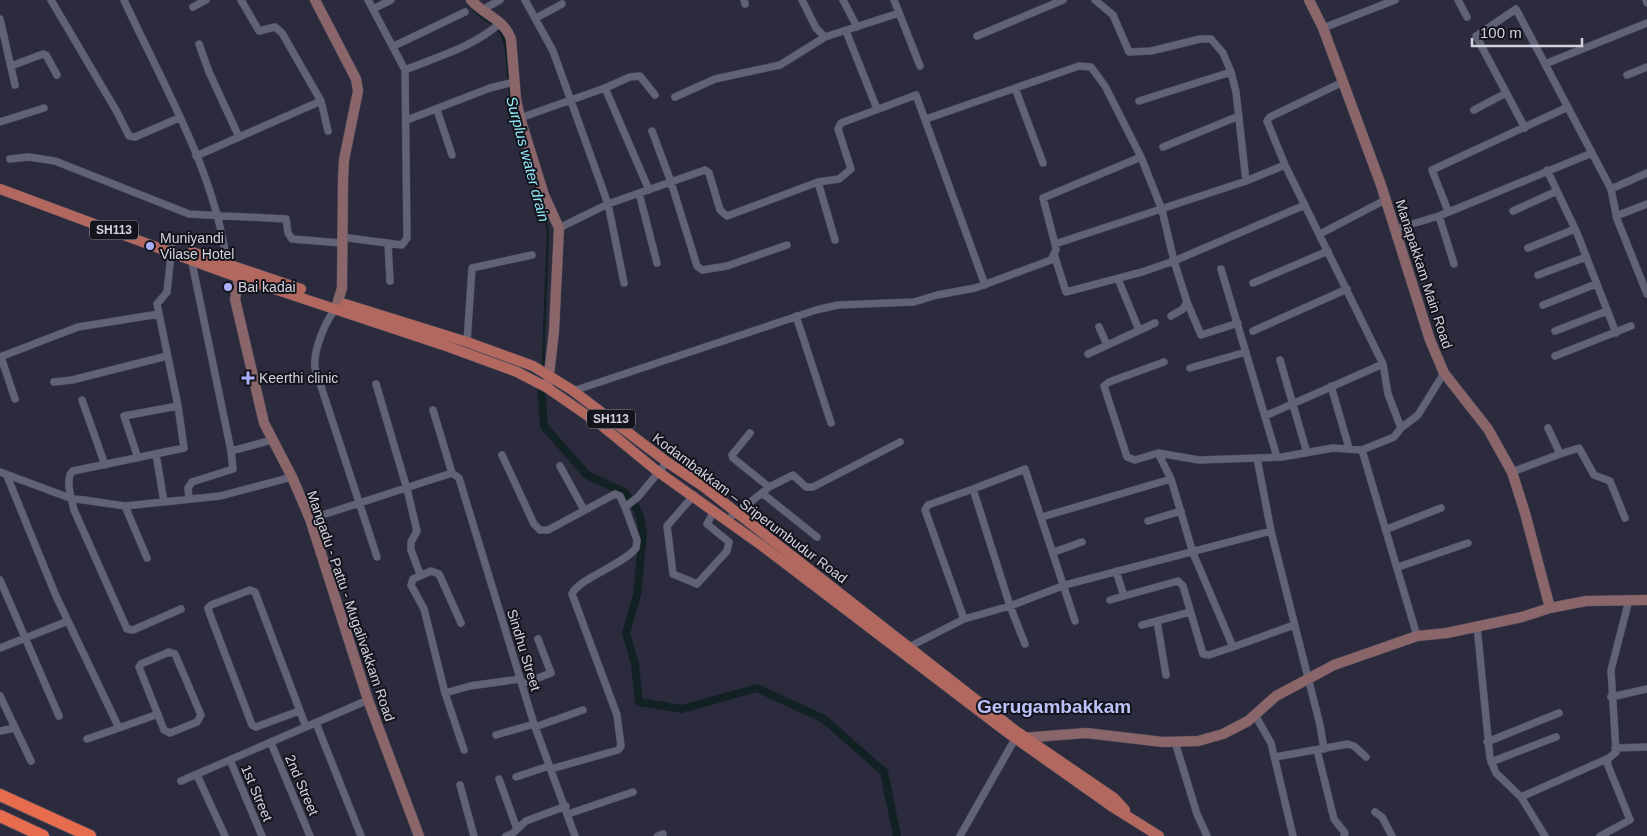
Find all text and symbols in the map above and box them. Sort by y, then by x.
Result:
scale bar [1472,15,1582,47]
text: 100 m [1480,24,1522,41]
water label: Surplus water drain [503,94,553,224]
street label: Manapakkam Main Road [1392,198,1456,350]
road number: SH113 [90,220,138,240]
place label: Muniyandi Vilase Hotel [160,230,234,262]
marker: Muniyandi Vilase Hotel [144,240,156,252]
place label: Bai kadai [238,279,296,295]
marker: Bai kadai [222,281,234,293]
place label: Keerthi clinic [259,370,338,386]
marker: Keerthi clinic [241,371,255,385]
road number: SH113 [587,409,635,428]
street label: Kodambakkam – Sriperumbudur Road [650,430,850,586]
street label: Mangadu - Pattu - Mugalivakkam Road [304,489,398,723]
street label: Sindhu Street [504,607,544,693]
district label: Gerugambakkam [977,696,1131,717]
street label: 2nd Street [282,752,322,818]
street label: 1st Street [238,762,276,824]

